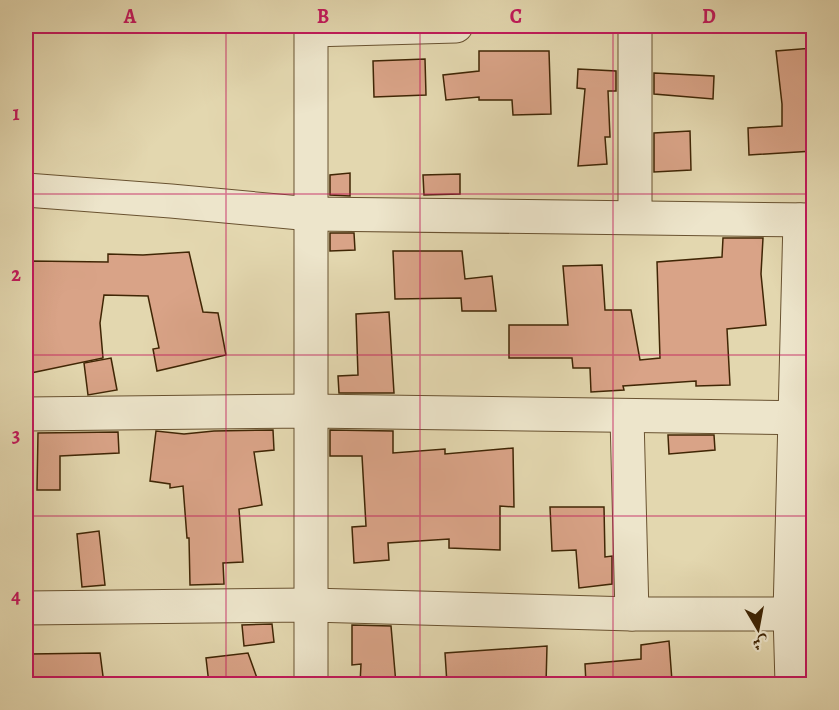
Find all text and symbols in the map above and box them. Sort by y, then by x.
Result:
text: A [123,3,137,30]
text: B [317,3,329,30]
text: C [510,3,522,30]
text: D [702,3,716,30]
text: 1 [12,100,20,127]
text: 2 [11,261,21,288]
text: 3 [12,422,20,449]
text: 4 [11,583,21,610]
north arrow [728,599,788,659]
text: ش [751,631,770,655]

